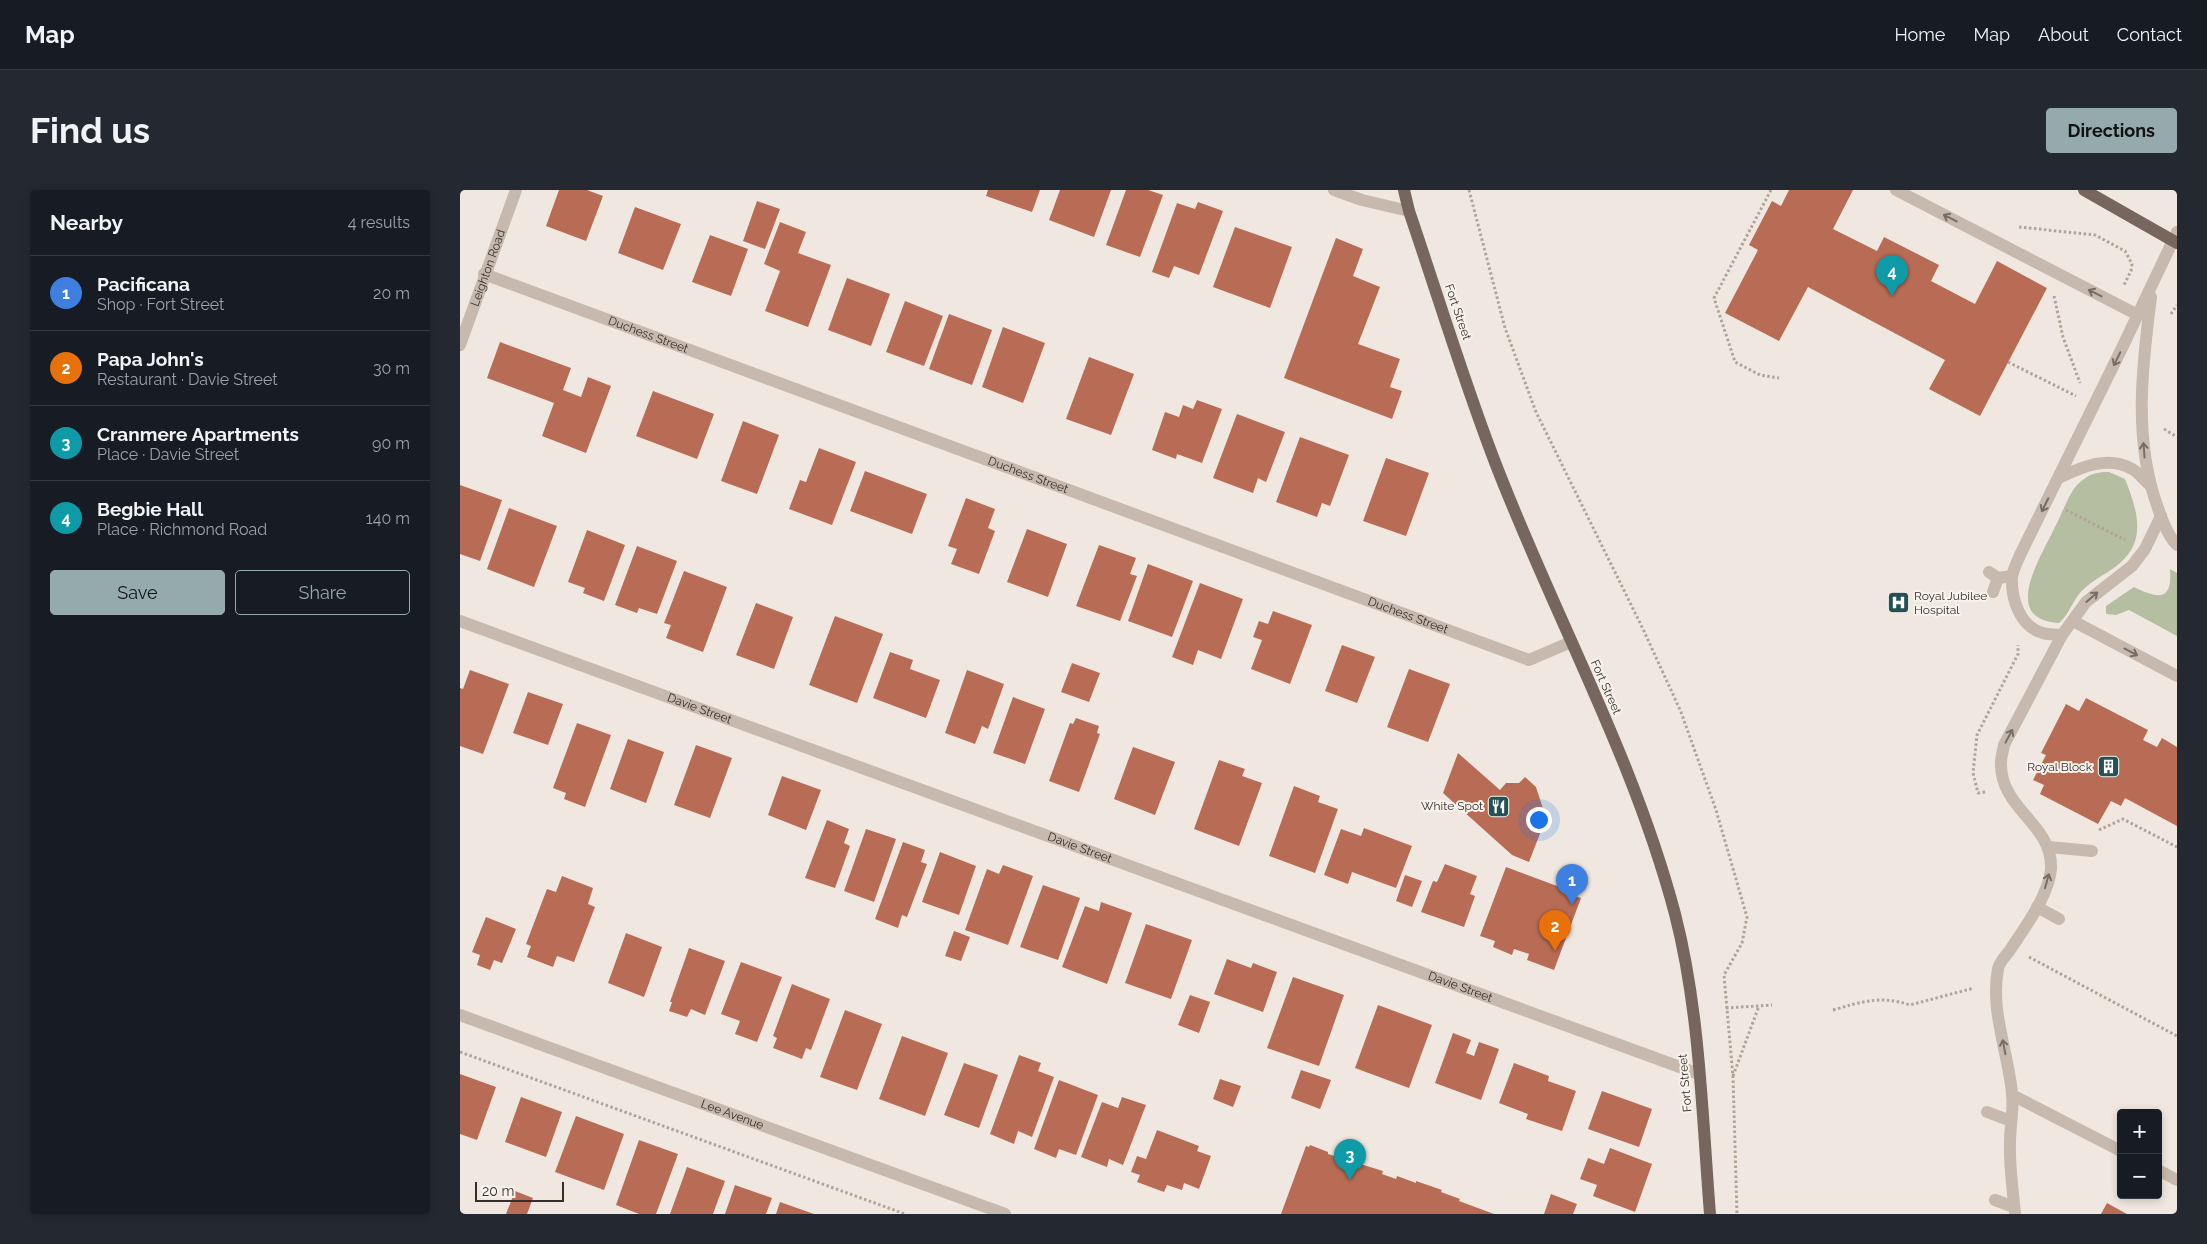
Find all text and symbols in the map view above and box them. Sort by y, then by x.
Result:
text: Map [25,20,75,49]
text: Home [1894,24,1945,45]
text: Map [1973,24,2010,45]
text: About [2038,24,2089,45]
text: Contact [2117,24,2182,45]
button: Directions [2046,108,2177,153]
text: Find us [30,110,150,151]
text: Nearby [50,210,123,235]
text: 4 results [348,213,410,232]
one-way arrow [1943,213,1958,223]
street label: Leighton Road [468,227,508,308]
pin: 4 [1876,255,1908,296]
text: Pacificana [97,273,190,295]
street label: Fort Street [1442,282,1474,342]
text: 1 [62,284,70,303]
text: 20 m [373,284,410,303]
one-way arrow [2087,288,2102,298]
text: Shop · Fort Street [97,295,224,314]
street label: Duchess Street [606,313,690,356]
text: Papa John's [97,348,204,370]
one-way arrow [2112,351,2121,366]
text: 2 [61,359,71,378]
text: 30 m [373,359,410,378]
text: Restaurant · Davie Street [97,370,278,389]
text: Cranmere Apartments [97,423,299,445]
text: 3 [62,434,70,453]
text: 90 m [372,434,410,453]
one-way arrow [2139,443,2148,459]
text: Place · Davie Street [97,445,239,464]
street label: Duchess Street [986,454,1070,496]
one-way arrow [2040,497,2050,512]
text: Begbie Hall [97,498,203,520]
text: 4 [61,509,71,528]
text: 140 m [366,509,410,528]
text: Place · Richmond Road [97,520,267,539]
button: Save [50,570,225,615]
button: Share [235,570,410,615]
place label: Royal Jubilee Hospital [1914,589,1987,617]
hospital icon: Royal Jubilee Hospital [1886,591,1910,615]
one-way arrow [2085,592,2098,603]
street label: Duchess Street [1366,594,1450,636]
one-way arrow [2123,648,2138,657]
street label: Fort Street [1588,657,1624,717]
street label: Davie Street [665,690,734,727]
one-way arrow [2005,729,2014,744]
building icon: Royal Block [2096,755,2120,779]
place label: Royal Block [2027,760,2093,774]
restaurant icon: White Spot [1487,794,1511,818]
place label: White Spot [1421,799,1483,813]
your location [1526,807,1552,833]
street label: Davie Street [1046,829,1114,866]
pin: 1 [1556,864,1588,905]
one-way arrow [2043,874,2053,890]
pin: 2 [1539,910,1571,951]
street label: Davie Street [1426,969,1494,1005]
one-way arrow [1999,1039,2008,1055]
street label: Fort Street [1675,1053,1695,1113]
street label: Lee Avenue [699,1097,766,1132]
map controls [2117,1109,2162,1199]
button: + [2117,1109,2162,1154]
pin: 3 [1334,1139,1366,1180]
button: − [2117,1154,2162,1199]
scale bar [475,1179,564,1202]
text: 20 m [482,1183,514,1199]

